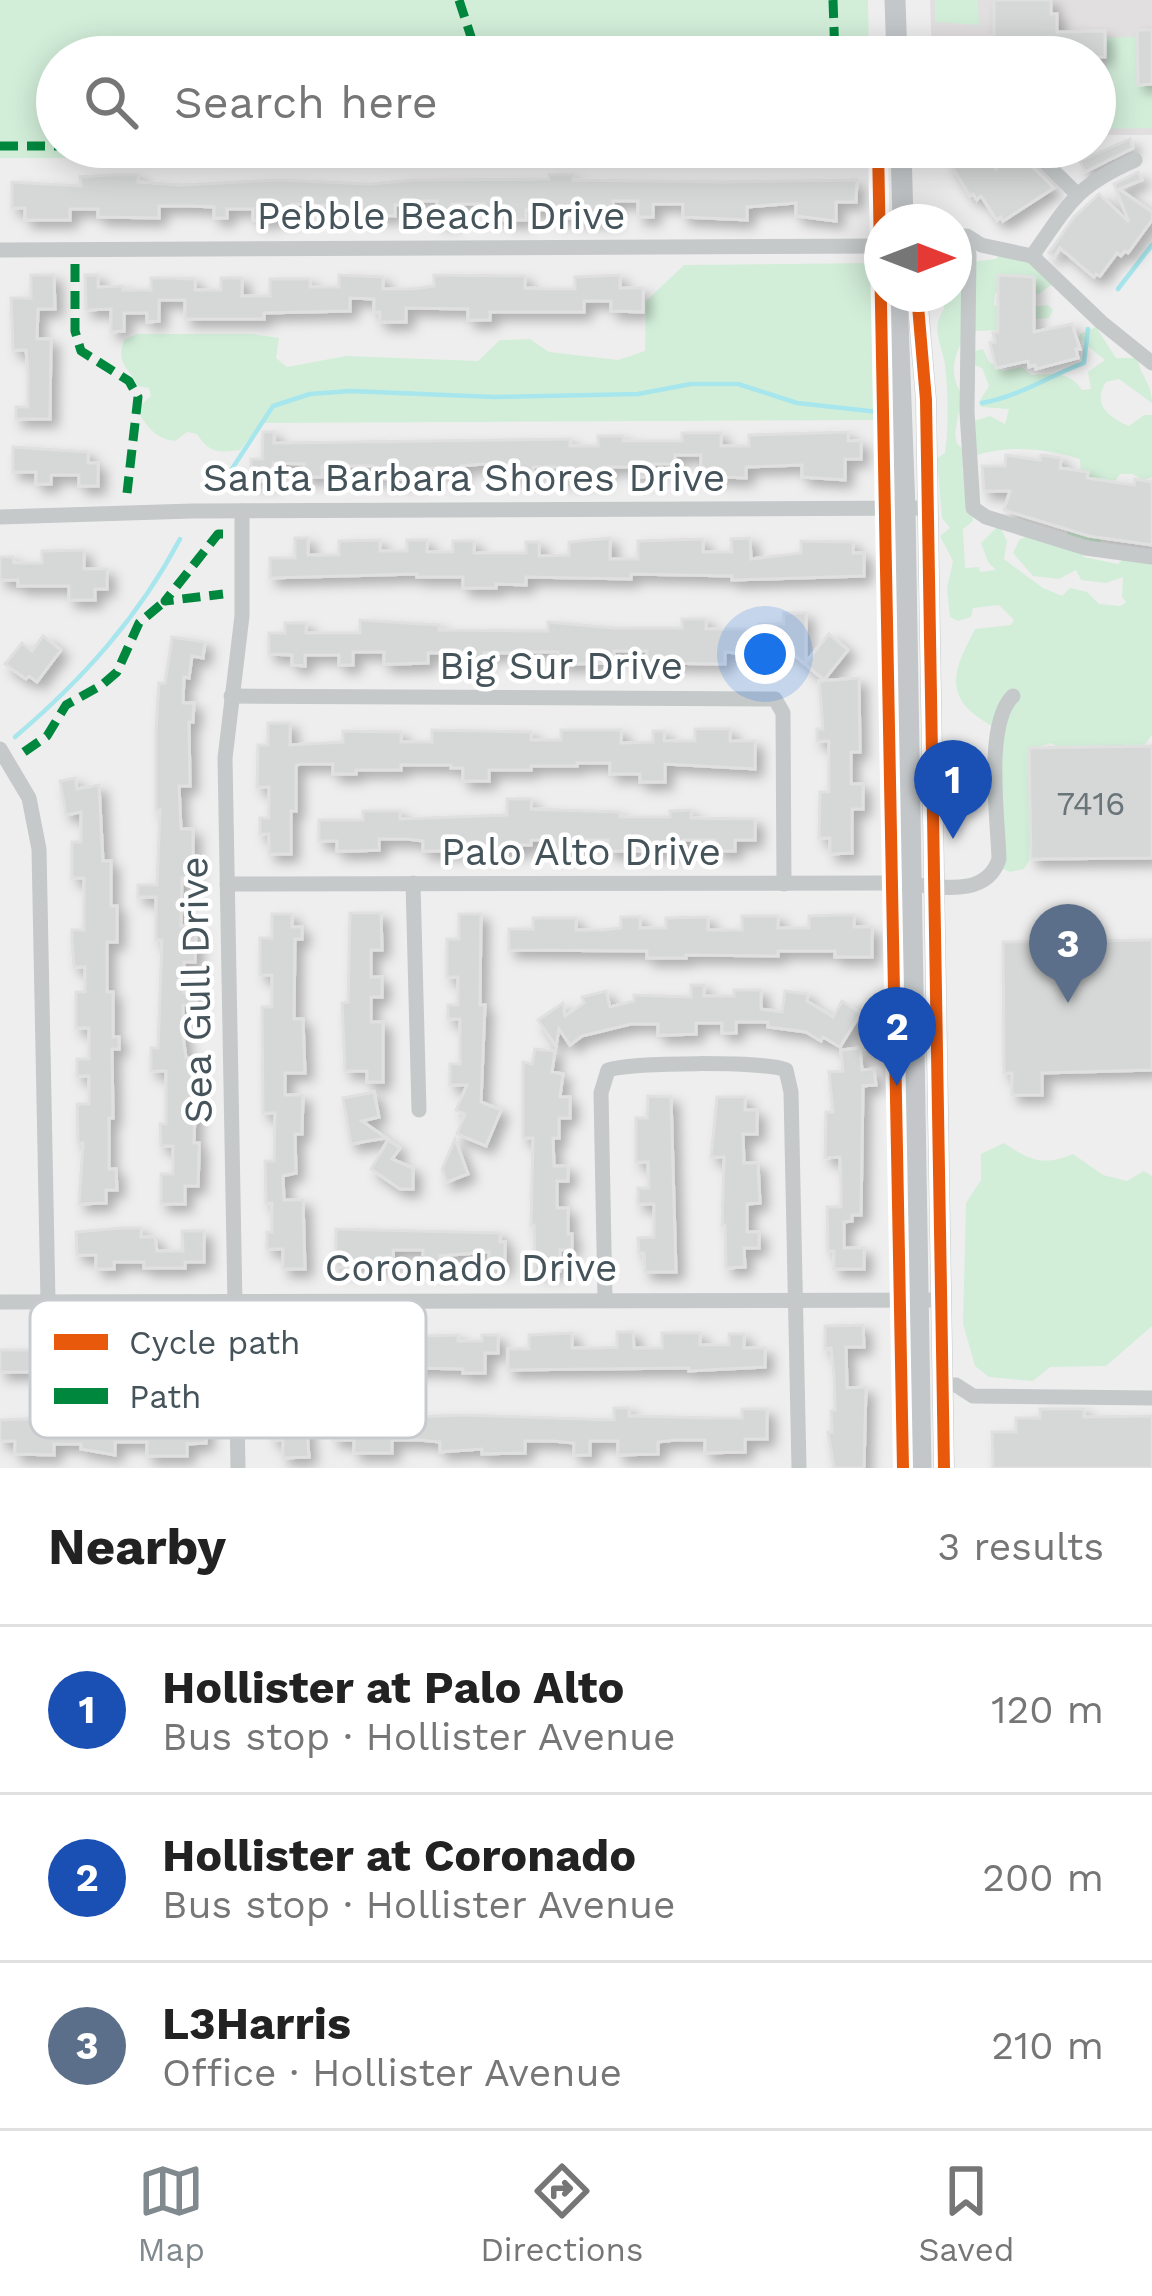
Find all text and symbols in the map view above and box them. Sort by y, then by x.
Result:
search box [36,36,1116,168]
icon: search [78,69,144,135]
text: Search here [174,76,438,129]
street label: Pebble Beach Drive [257,193,625,238]
north arrow [864,204,972,312]
street label: Santa Barbara Shores Drive [203,455,725,500]
your location [735,624,795,684]
street label: Big Sur Drive [439,643,683,688]
pin: 1 [914,740,992,839]
house number: 7416 [1057,784,1125,823]
street label: Palo Alto Drive [441,829,721,874]
street label: Sea Gull Drive [171,856,221,1124]
pin: 3 [1029,904,1107,1003]
pin: 2 [858,987,936,1086]
street label: Coronado Drive [324,1245,618,1290]
legend [30,1300,426,1438]
text: Cycle path [129,1323,301,1362]
text: Path [129,1377,201,1416]
text: Nearby [48,1517,226,1576]
text: 3 results [938,1524,1104,1569]
text: Hollister at Palo Alto [162,1661,624,1714]
text: 1 [79,1687,95,1732]
text: 120 m [991,1687,1104,1732]
text: Bus stop · Hollister Avenue [162,1714,676,1759]
text: Hollister at Coronado [162,1829,636,1882]
text: 2 [75,1855,99,1900]
text: 200 m [982,1855,1104,1900]
text: Bus stop · Hollister Avenue [162,1882,676,1927]
text: L3Harris [162,1997,351,2050]
text: 3 [75,2023,99,2068]
text: 210 m [991,2023,1104,2068]
text: Office · Hollister Avenue [162,2050,622,2095]
tab: Map [138,2158,205,2269]
tab: Directions [480,2158,643,2269]
tab: Saved [919,2158,1014,2269]

